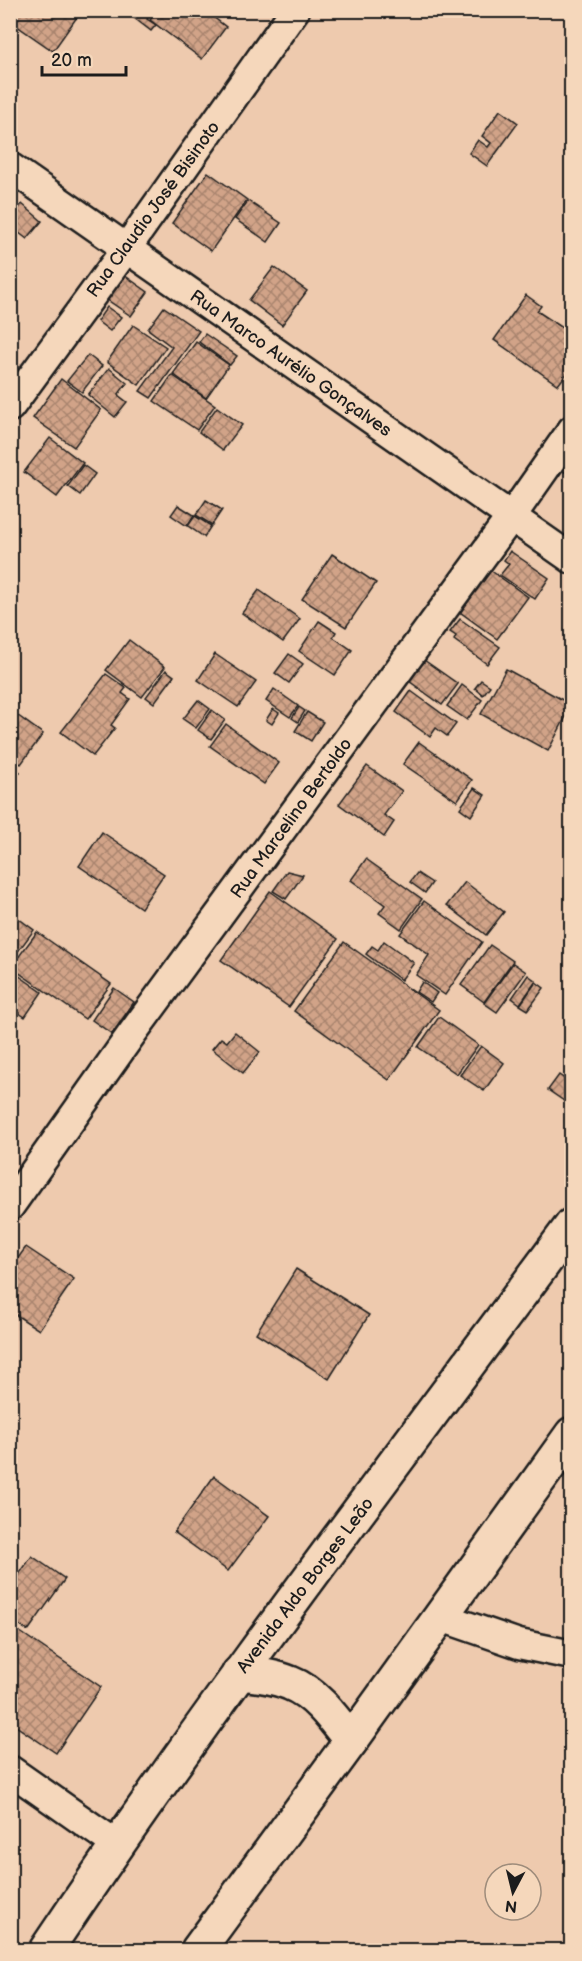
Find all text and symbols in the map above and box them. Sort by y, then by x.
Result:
scale bar [42,39,126,77]
text: 20 m [51,50,92,71]
street label: Rua Claudio José Bisinoto [83,117,224,301]
street label: Rua Marco Aurélio Gonçalves [186,286,396,441]
street label: Rua Marcelino Bertoldo [226,734,357,902]
street label: Avenida Aldo Borges Leão [233,1493,378,1677]
north arrow [483,1862,543,1922]
text: N [504,1895,518,1916]

